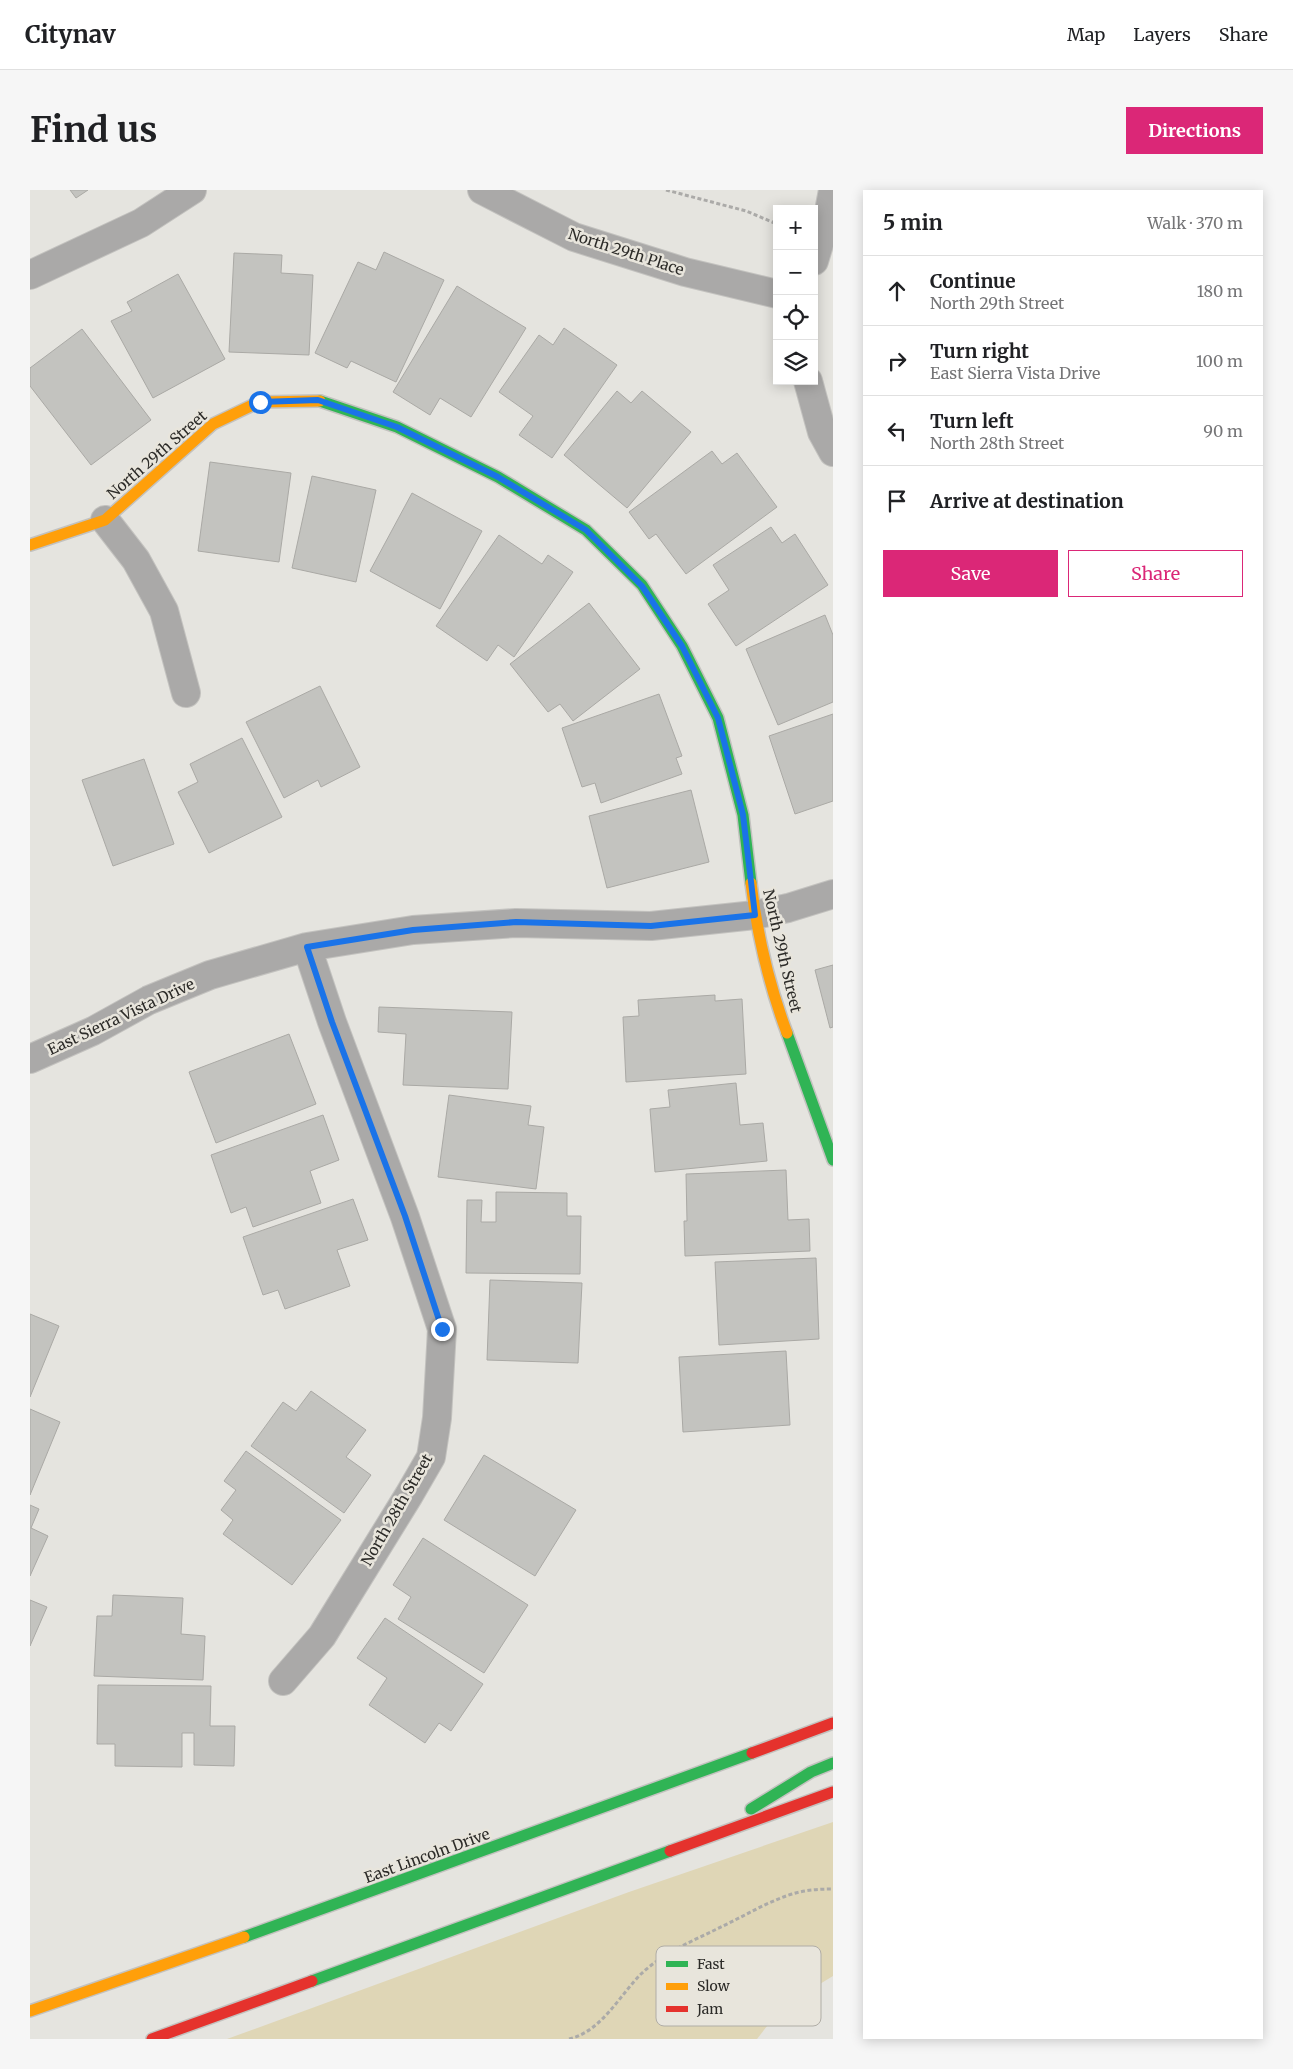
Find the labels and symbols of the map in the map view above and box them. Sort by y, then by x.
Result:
street label: North 29th Place [566,224,687,279]
route start [249,391,272,414]
street label: North 29th Street [103,406,211,503]
street label: North 29th Street [759,887,806,1015]
street label: East Sierra Vista Drive [44,974,197,1059]
route end [431,1318,454,1341]
street label: North 28th Street [357,1450,436,1569]
street label: East Lincoln Drive [362,1824,492,1887]
legend [656,1946,821,2026]
text: Fast [697,1955,725,1973]
text: Slow [697,1977,730,1995]
text: Jam [696,2000,723,2018]

